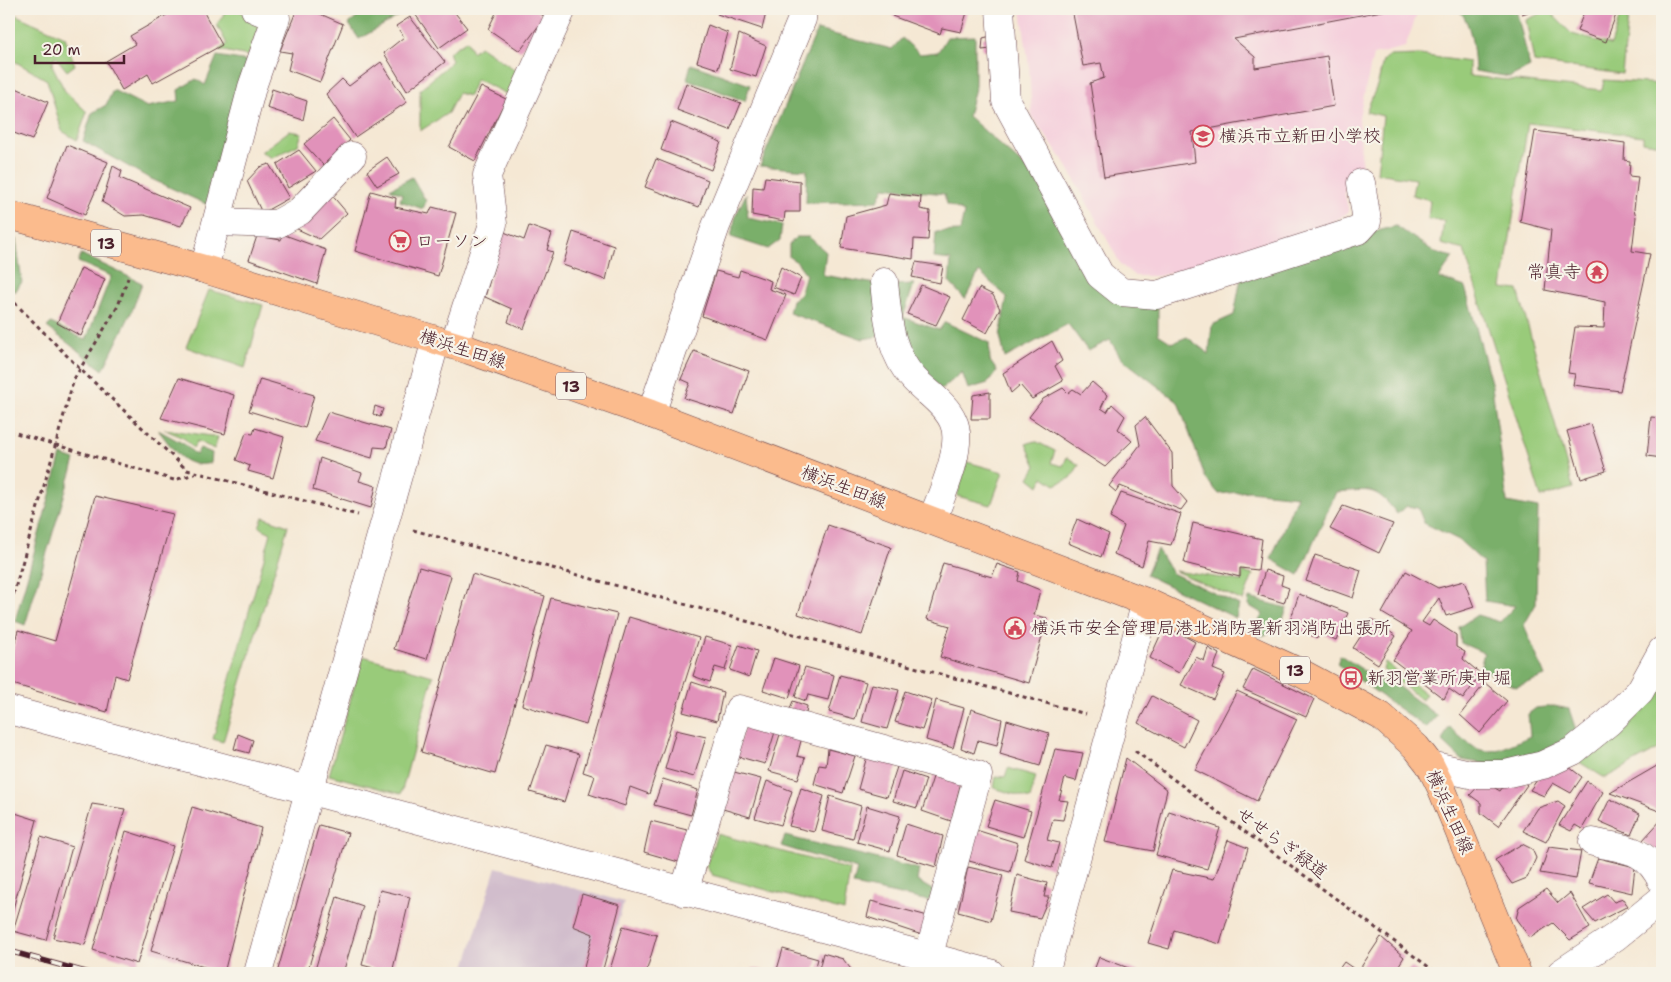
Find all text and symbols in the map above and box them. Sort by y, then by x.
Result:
scale bar [35,32,124,64]
text: 20 m [42,40,81,60]
school or university icon: 横浜市立新田小学校 [1191,124,1215,148]
place label: 横浜市立新田小学校 [1219,124,1381,148]
supermarket icon: ローソン [388,229,412,253]
place label: ローソン [416,229,488,253]
road number: 13 [91,230,121,256]
place label: 常真寺 [1527,260,1581,284]
temple icon: 常真寺 [1585,260,1609,284]
street label: 横浜生田線 [416,324,510,374]
road number: 13 [556,372,586,400]
street label: 横浜生田線 [798,460,890,514]
public building icon: 横浜市安全管理局港北消防署新羽消防出張所 [1003,616,1027,640]
place label: 横浜市安全管理局港北消防署新羽消防出張所 [1031,616,1391,640]
road number: 13 [1280,656,1310,684]
bus stop icon: 新羽営業所庚申堀 [1339,666,1363,690]
place label: 新羽営業所庚申堀 [1367,666,1511,690]
street label: 横浜生田線 [1421,766,1479,858]
street label: せせらぎ緑道 [1231,802,1333,884]

